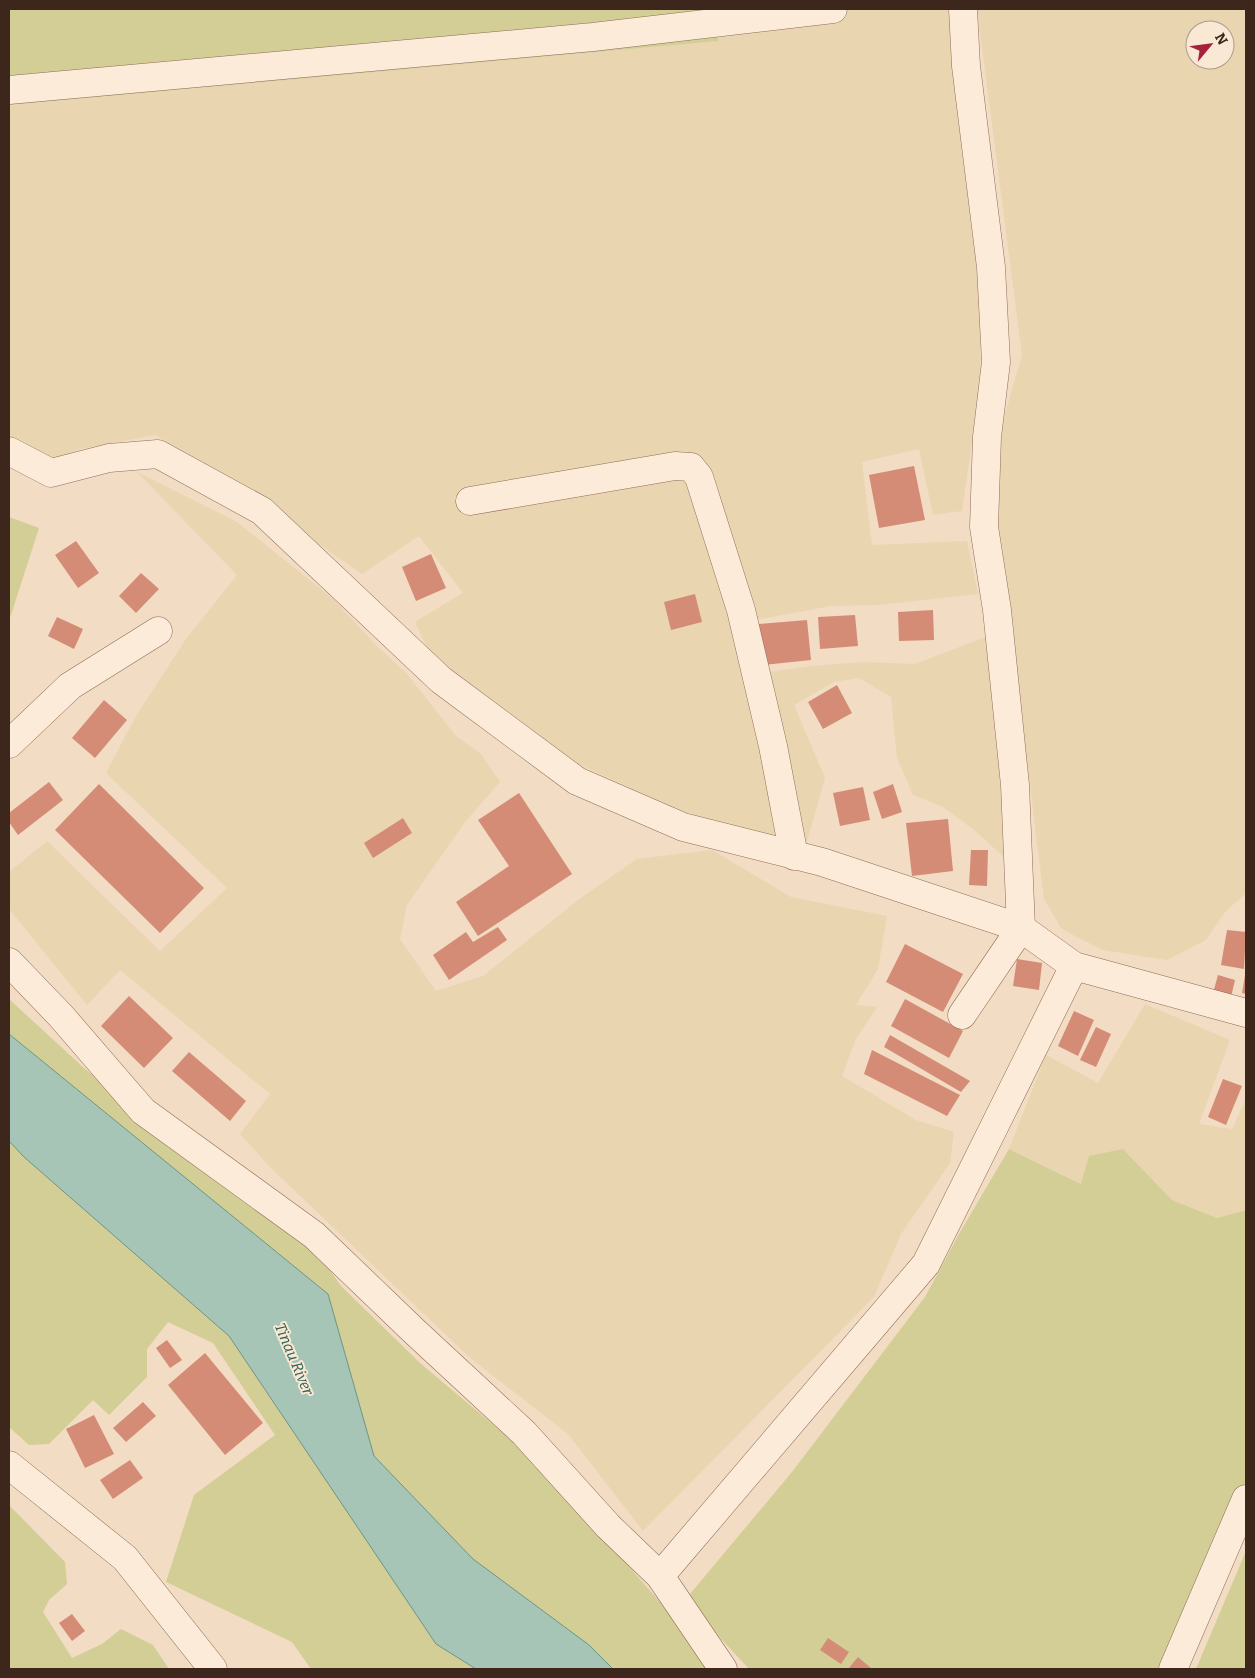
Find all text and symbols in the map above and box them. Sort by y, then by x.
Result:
north arrow [1185,20,1235,70]
text: N [1211,30,1231,48]
water label: Tinau River [271,1320,318,1399]

